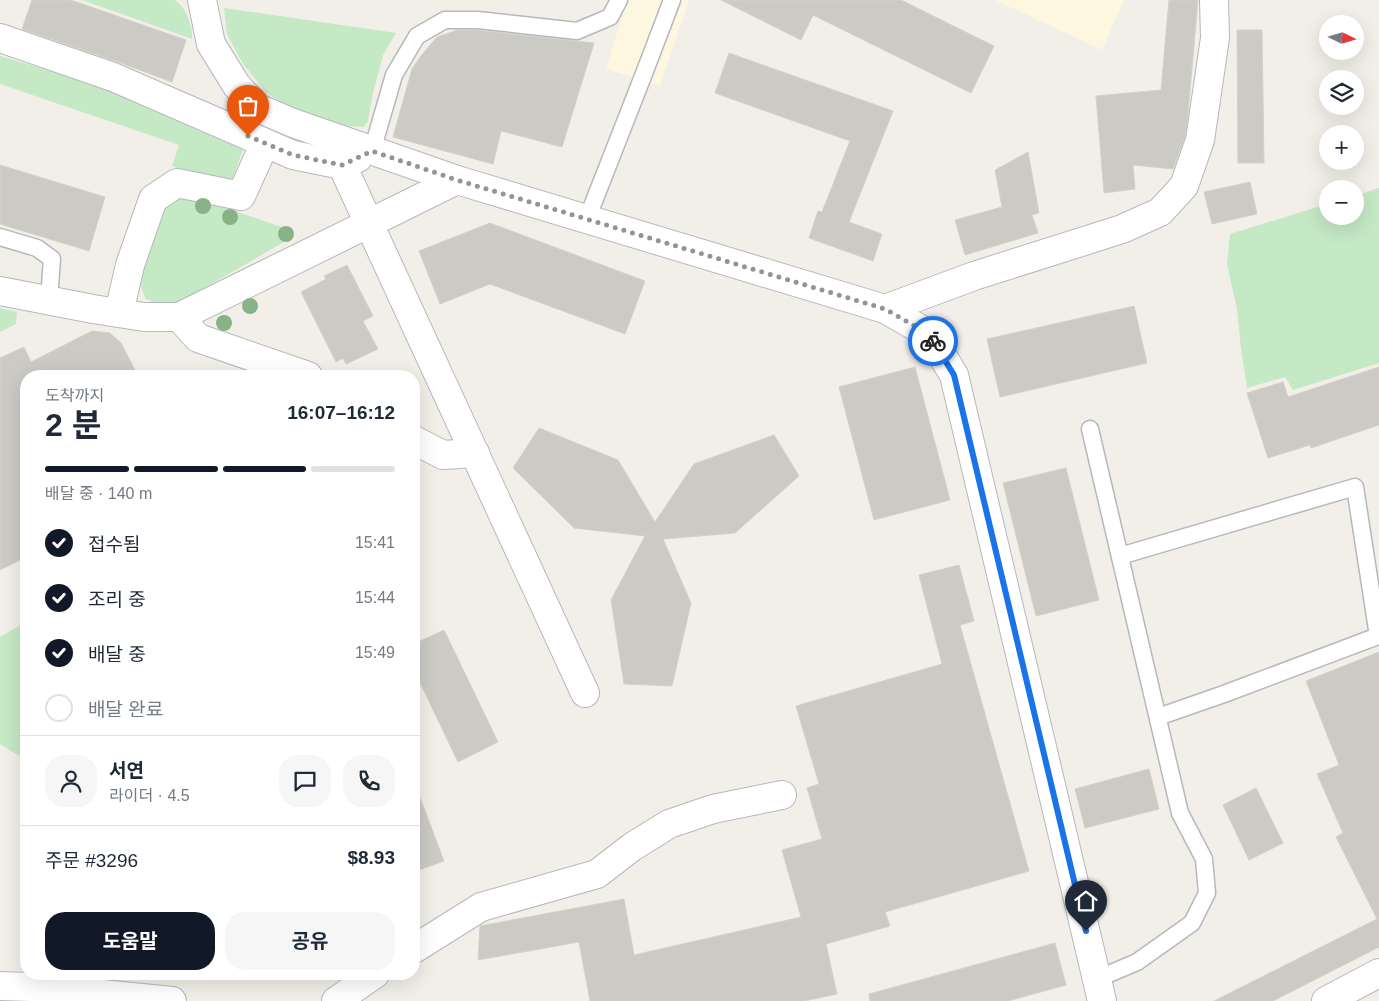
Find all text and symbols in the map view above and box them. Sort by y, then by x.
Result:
north arrow [1319,15,1364,60]
map controls [1319,15,1364,225]
button: layers [1319,70,1364,115]
pin [227,85,269,136]
icon: bag [234,92,262,120]
button: + [1319,125,1364,170]
button: − [1319,180,1364,225]
courier [908,316,958,366]
icon: bike [919,327,947,355]
text: 도착까지 [45,387,104,404]
text: 16:07–16:12 [287,402,395,423]
text: 2 분 [45,407,101,443]
text: 배달 중 · 140 m [45,485,152,502]
icon: check [45,529,73,557]
text: 접수됨 [88,534,140,555]
text: 15:41 [355,534,395,551]
icon: check [45,584,73,612]
text: 조리 중 [88,589,146,610]
text: 15:44 [355,589,395,606]
icon: check [45,639,73,667]
text: 배달 중 [88,644,146,665]
text: 15:49 [355,644,395,661]
text: 배달 완료 [88,699,163,720]
button: person [45,755,97,807]
button: chat [279,755,331,807]
button: phone [343,755,395,807]
text: 서연 [109,760,144,781]
text: 라이더 · 4.5 [109,787,190,804]
text: $8.93 [347,847,395,868]
text: 주문 #3296 [45,850,138,871]
pin [1065,880,1107,931]
icon: home [1072,887,1100,915]
button: 도움말 [45,912,215,970]
button: 공유 [225,912,395,970]

